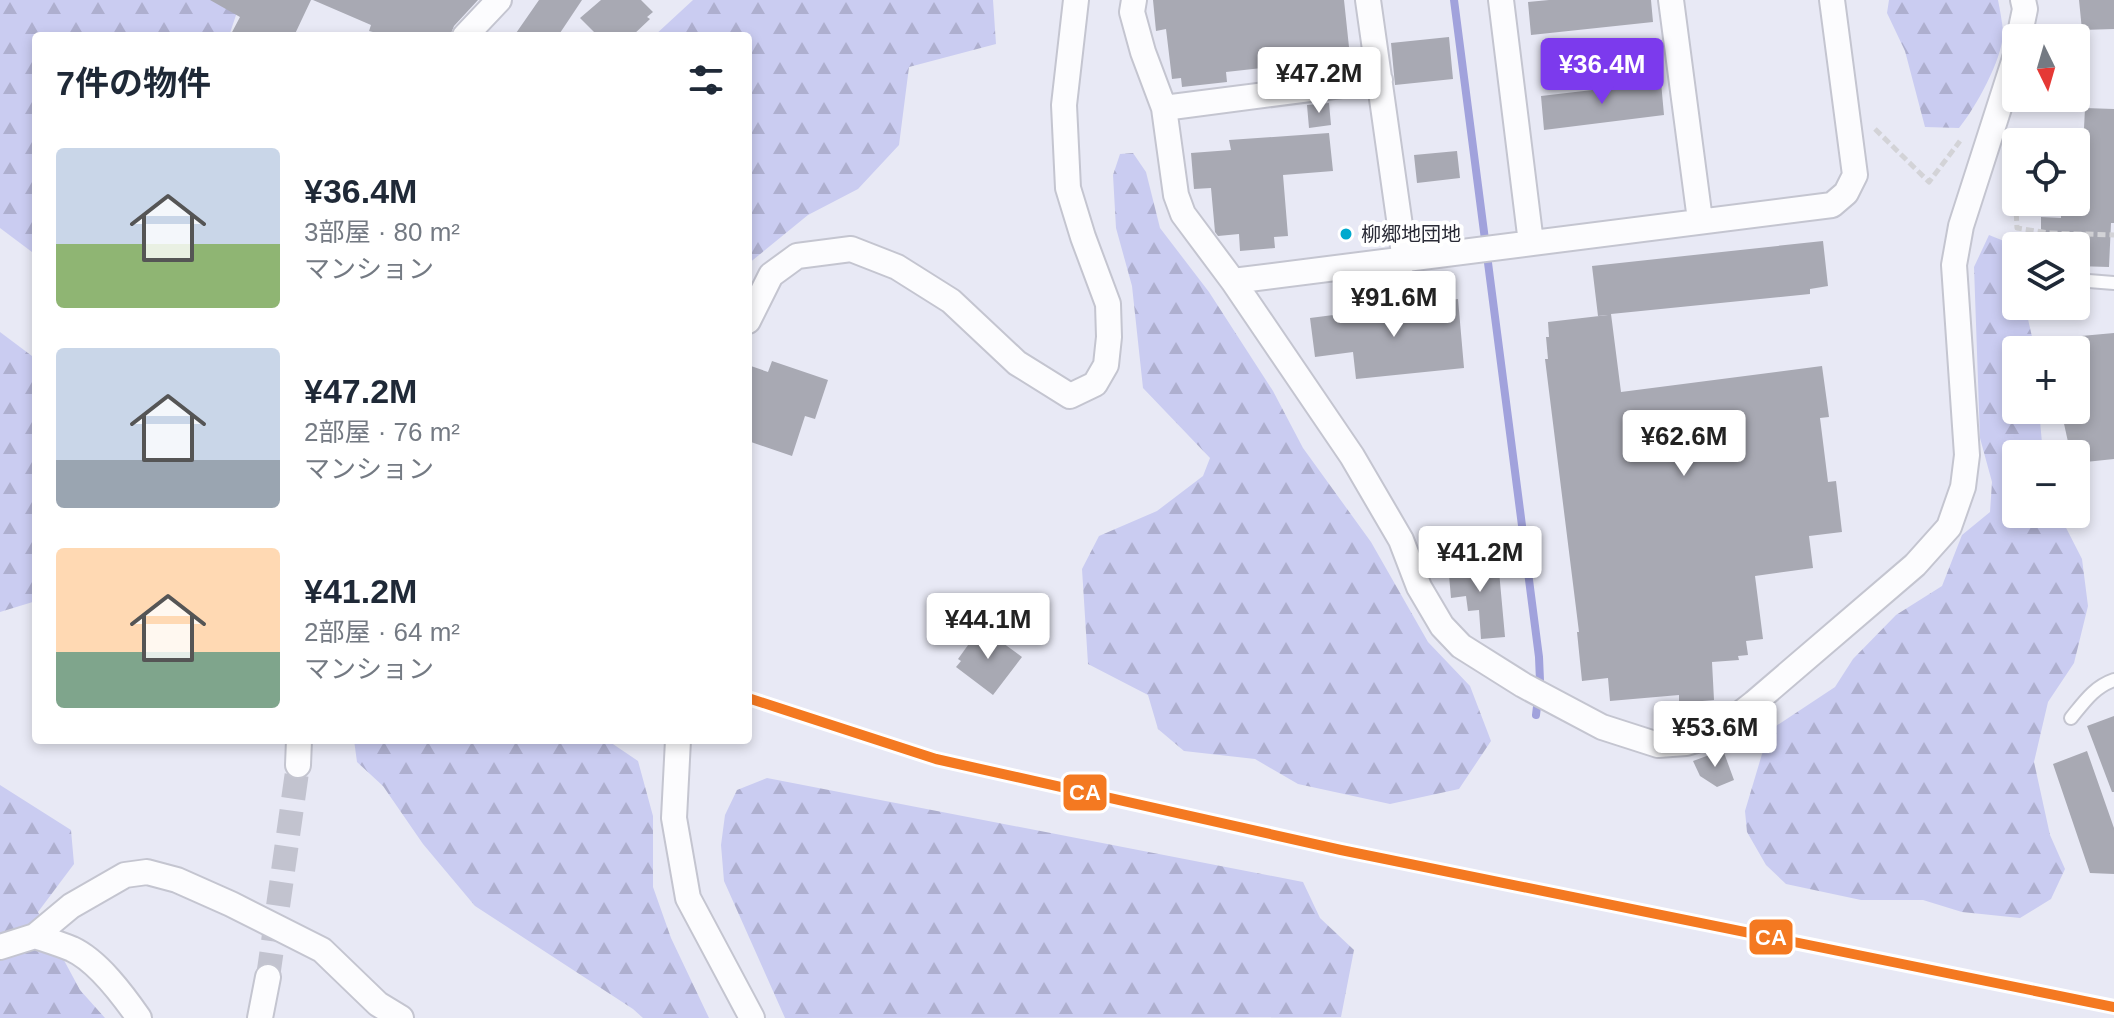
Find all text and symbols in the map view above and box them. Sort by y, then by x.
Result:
north arrow [2002,24,2090,112]
map controls [2002,24,2090,528]
pin: ¥36.4M [1537,38,1667,106]
pin: ¥47.2M [1254,47,1384,115]
text: ¥36.4M [1559,49,1645,79]
icon: filters [684,58,728,102]
text: ¥47.2M [1276,58,1362,88]
text: 7件の物件 [56,64,211,102]
button: locate [2002,128,2090,216]
text: ¥36.4M [304,172,417,210]
icon: home [120,180,216,276]
text: 3部屋 · 80 m² [304,217,460,247]
place label: 柳郷地団地 [1361,223,1461,245]
marker: 柳郷地団地 [1338,226,1354,242]
button: layers [2002,232,2090,320]
text: マンション [304,254,434,284]
pin: ¥91.6M [1329,271,1459,339]
text: ¥91.6M [1351,282,1437,312]
button: + [2002,336,2090,424]
text: ¥47.2M [304,372,417,410]
icon: home [120,380,216,476]
pin: ¥62.6M [1619,410,1749,478]
text: 2部屋 · 76 m² [304,417,460,447]
text: ¥62.6M [1641,421,1727,451]
button: − [2002,440,2090,528]
text: マンション [304,454,434,484]
pin: ¥41.2M [1415,526,1545,594]
text: ¥41.2M [1437,537,1523,567]
text: ¥41.2M [304,572,417,610]
icon: home [120,580,216,676]
pin: ¥44.1M [923,593,1053,661]
text: ¥44.1M [945,604,1031,634]
text: 2部屋 · 64 m² [304,617,460,647]
text: マンション [304,654,434,684]
pin: ¥53.6M [1650,701,1780,769]
text: ¥53.6M [1672,712,1758,742]
line badge: CA [1062,773,1108,812]
text: CA [1069,780,1101,805]
line badge: CA [1748,918,1794,956]
text: CA [1755,925,1787,950]

